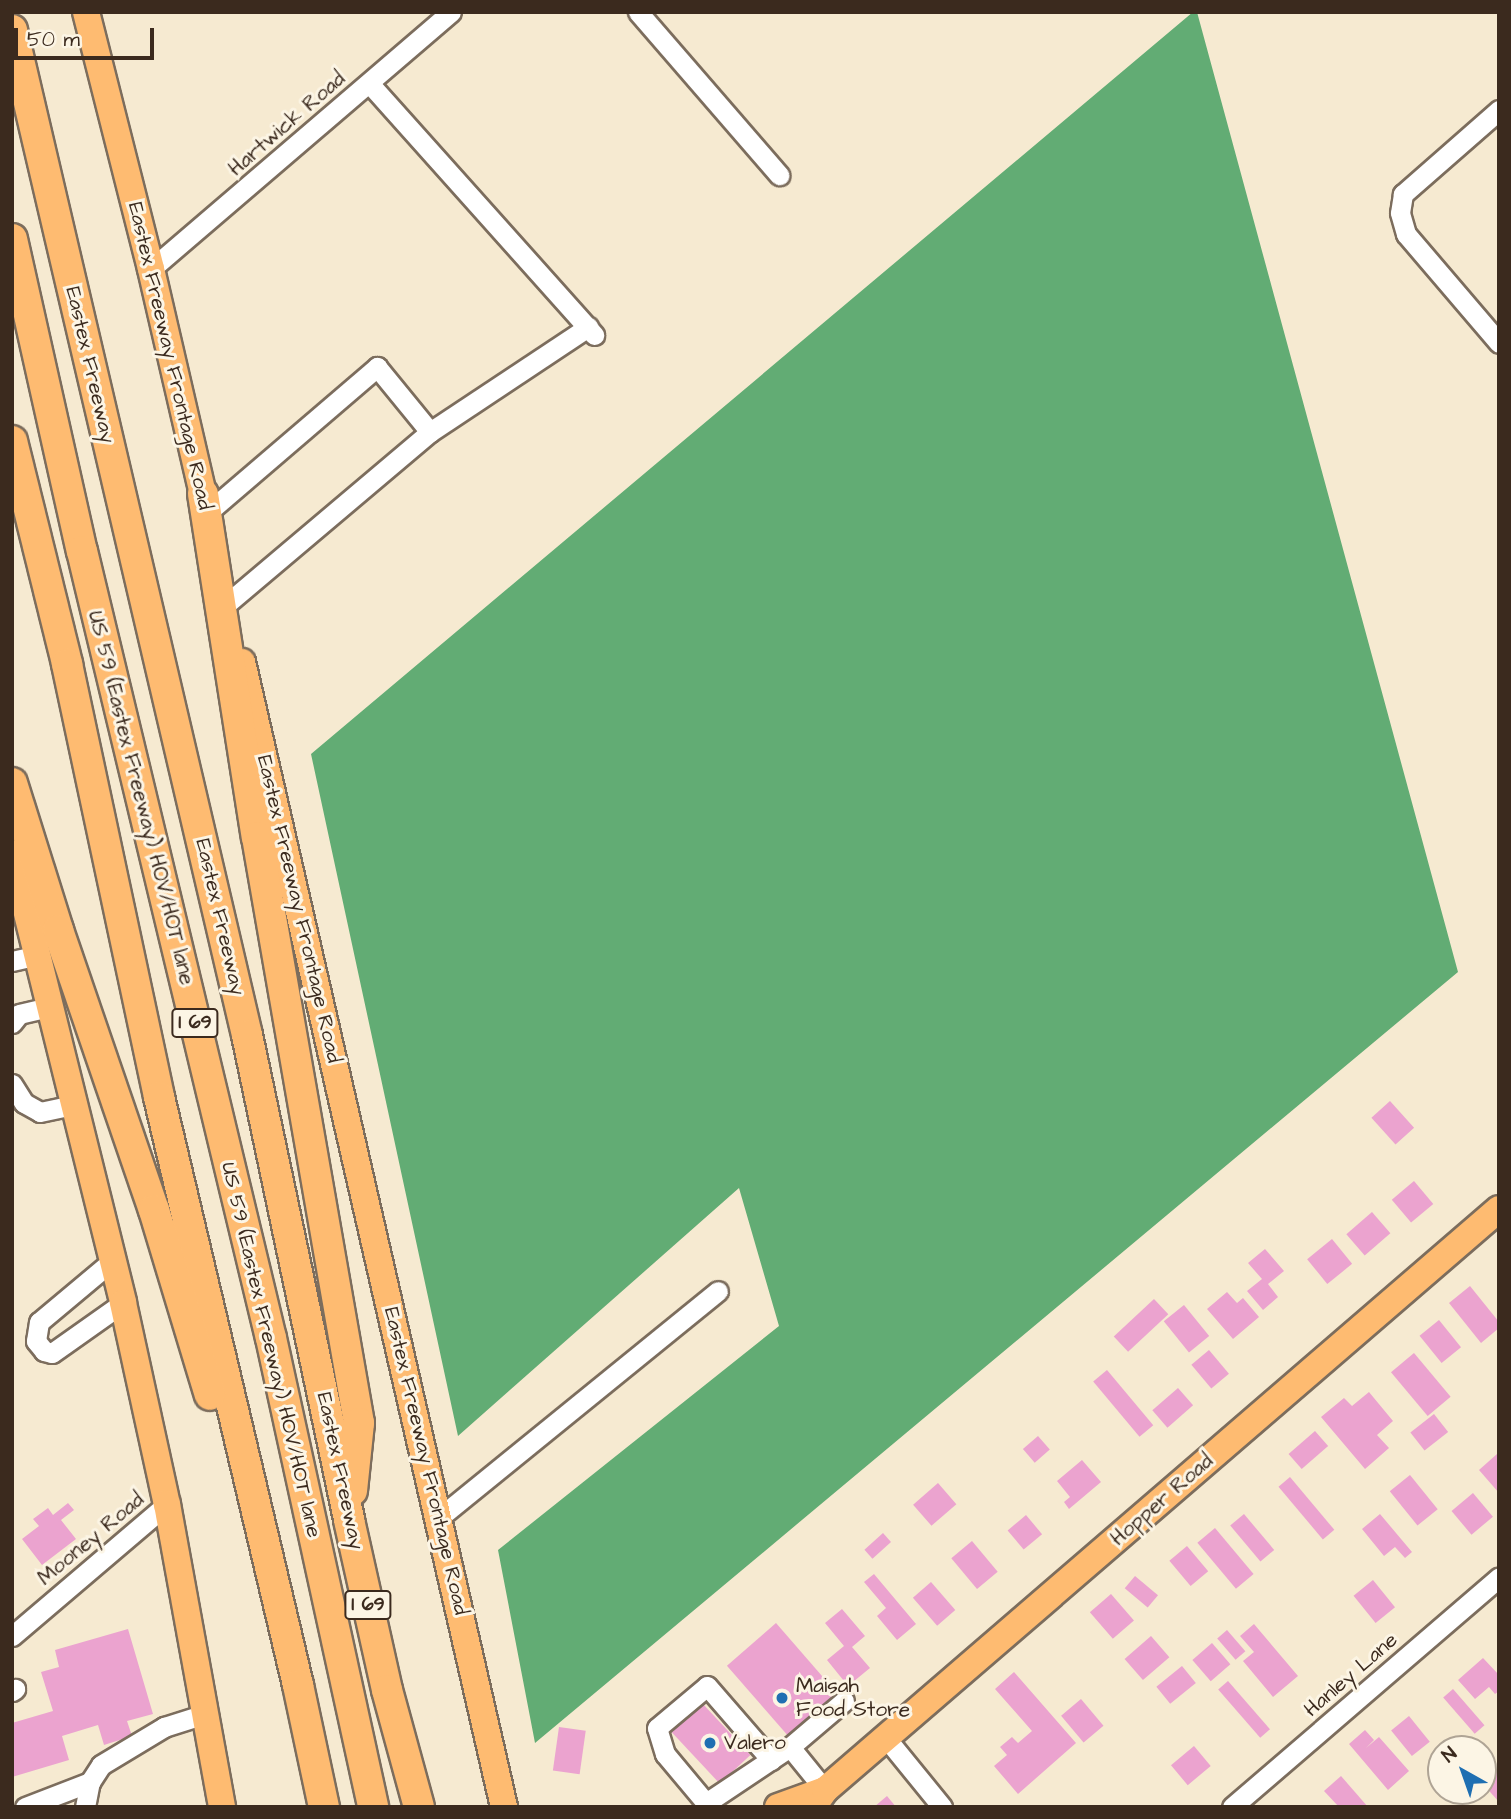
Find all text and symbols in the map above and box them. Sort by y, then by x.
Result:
scale bar [18,14,158,58]
text: 50 m [27,25,80,54]
street label: Hartwick Road [223,66,351,182]
street label: Eastex Freeway Frontage Road [122,200,218,512]
street label: Eastex Freeway [60,284,120,446]
street label: US 59 (Eastex Freeway) HOV/HOT lane [82,608,200,988]
street label: Eastex Freeway Frontage Road [251,753,347,1065]
street label: Eastex Freeway [190,836,250,998]
road number: I 69 [170,1007,220,1038]
street label: US 59 (Eastex Freeway) HOV/HOT lane [215,1160,327,1540]
street label: Eastex Freeway Frontage Road [378,1305,474,1617]
street label: Eastex Freeway [311,1390,369,1552]
street label: Hopper Road [1106,1449,1218,1551]
street label: Mooney Road [33,1487,149,1591]
road number: I 69 [344,1590,392,1620]
street label: Hanley Lane [1299,1628,1403,1722]
place label: Maisah Food Store [796,1673,910,1723]
marker: Maisah Food Store [774,1690,790,1706]
place label: Valero [724,1730,786,1756]
marker: Valero [702,1735,718,1751]
north arrow [1427,1735,1497,1805]
text: N [1436,1741,1463,1769]

